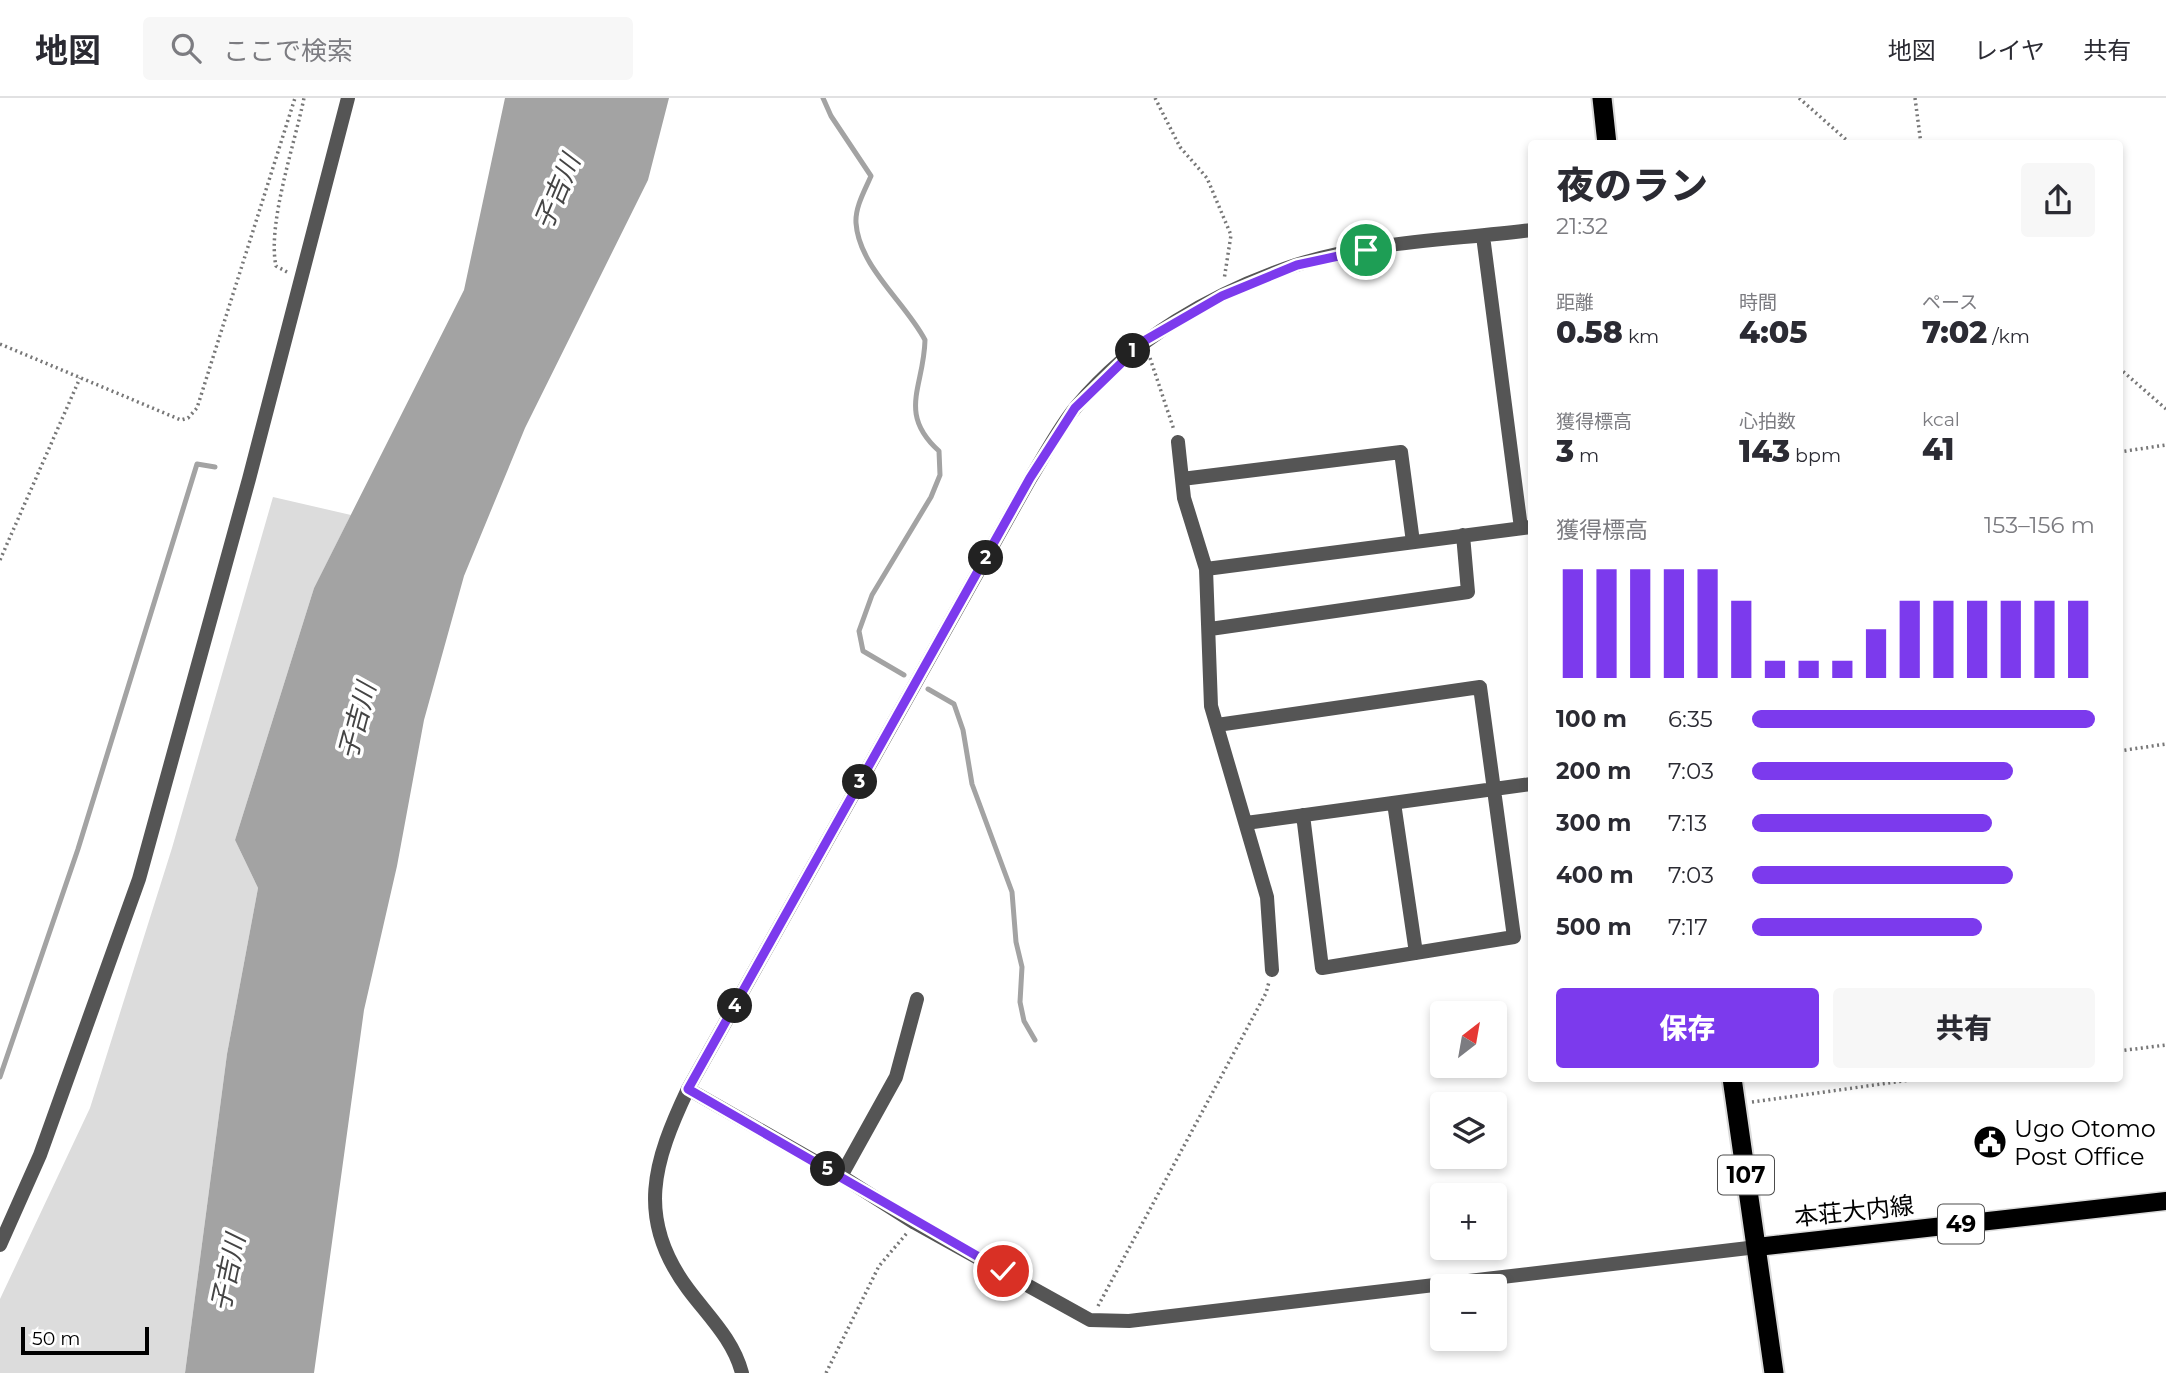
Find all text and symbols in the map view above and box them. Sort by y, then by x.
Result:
search box [143,17,633,80]
icon: search [167,29,205,67]
text: 地図 [35,30,101,70]
text: ここで検索 [223,35,353,67]
text: 地図 [1888,36,1936,65]
text: レイヤ [1974,36,2045,65]
text: 共有 [2083,36,2131,65]
water label: 子吉川 [527,147,588,234]
text: 夜のラン [1556,162,1708,209]
button: share [2021,163,2095,237]
text: 21:32 [1556,212,1608,240]
pin [1336,220,1396,280]
icon: arrive [1347,231,1385,269]
text: 距離 [1556,291,1594,314]
text: 時間 [1739,291,1777,314]
text: ペース [1922,291,1978,314]
text: 0.58 [1556,314,1623,351]
text: 4:05 [1739,314,1808,351]
text: 7:02 [1922,314,1987,351]
text: km [1623,325,1659,348]
text: /km [1987,325,2030,348]
pin: 1 [1116,334,1150,368]
text: 1 [1129,339,1136,362]
text: kcal [1922,408,1960,431]
text: 獲得標高 [1556,410,1632,433]
text: 心拍数 [1739,410,1796,433]
text: 41 [1922,431,1954,468]
text: 3 [1556,433,1574,470]
text: 143 [1739,433,1790,470]
text: m [1574,444,1599,467]
text: bpm [1790,444,1841,467]
text: 153–156 m [1984,511,2095,539]
text: 獲得標高 [1556,516,1648,544]
pin: 2 [968,540,1004,575]
text: 2 [980,546,991,569]
water label: 子吉川 [331,676,383,763]
text: 100 m [1556,705,1627,733]
text: 6:35 [1668,705,1713,733]
text: 200 m [1556,757,1631,785]
text: 7:03 [1668,757,1714,785]
pin: 3 [842,764,878,800]
text: 3 [854,770,865,793]
text: 300 m [1556,809,1632,837]
text: 7:13 [1668,809,1707,837]
text: 400 m [1556,861,1634,889]
text: 7:03 [1668,861,1714,889]
text: 500 m [1556,913,1632,941]
text: 7:17 [1668,913,1708,941]
pin: 4 [718,988,752,1024]
button: 保存 [1556,988,1819,1068]
button: 共有 [1833,988,2095,1068]
text: 4 [728,994,741,1017]
north arrow [1430,1001,1507,1078]
map controls [1430,1001,1507,1351]
button: layers [1430,1092,1507,1169]
place label: Ugo Otomo Post Office [2014,1114,2156,1171]
public building icon: Ugo Otomo Post Office [1971,1123,2009,1161]
pin: 5 [810,1152,846,1186]
road number: 107 [1718,1156,1774,1194]
text: 5 [822,1157,833,1180]
button: + [1430,1183,1507,1260]
street label: 本荘大内線 [1793,1190,1915,1232]
road number: 49 [1938,1204,1984,1244]
water label: 子吉川 [204,1229,252,1314]
pin [973,1241,1033,1301]
icon: check [984,1252,1022,1290]
button: − [1430,1274,1507,1351]
scale bar [21,1324,149,1356]
text: 50 m [32,1327,80,1350]

